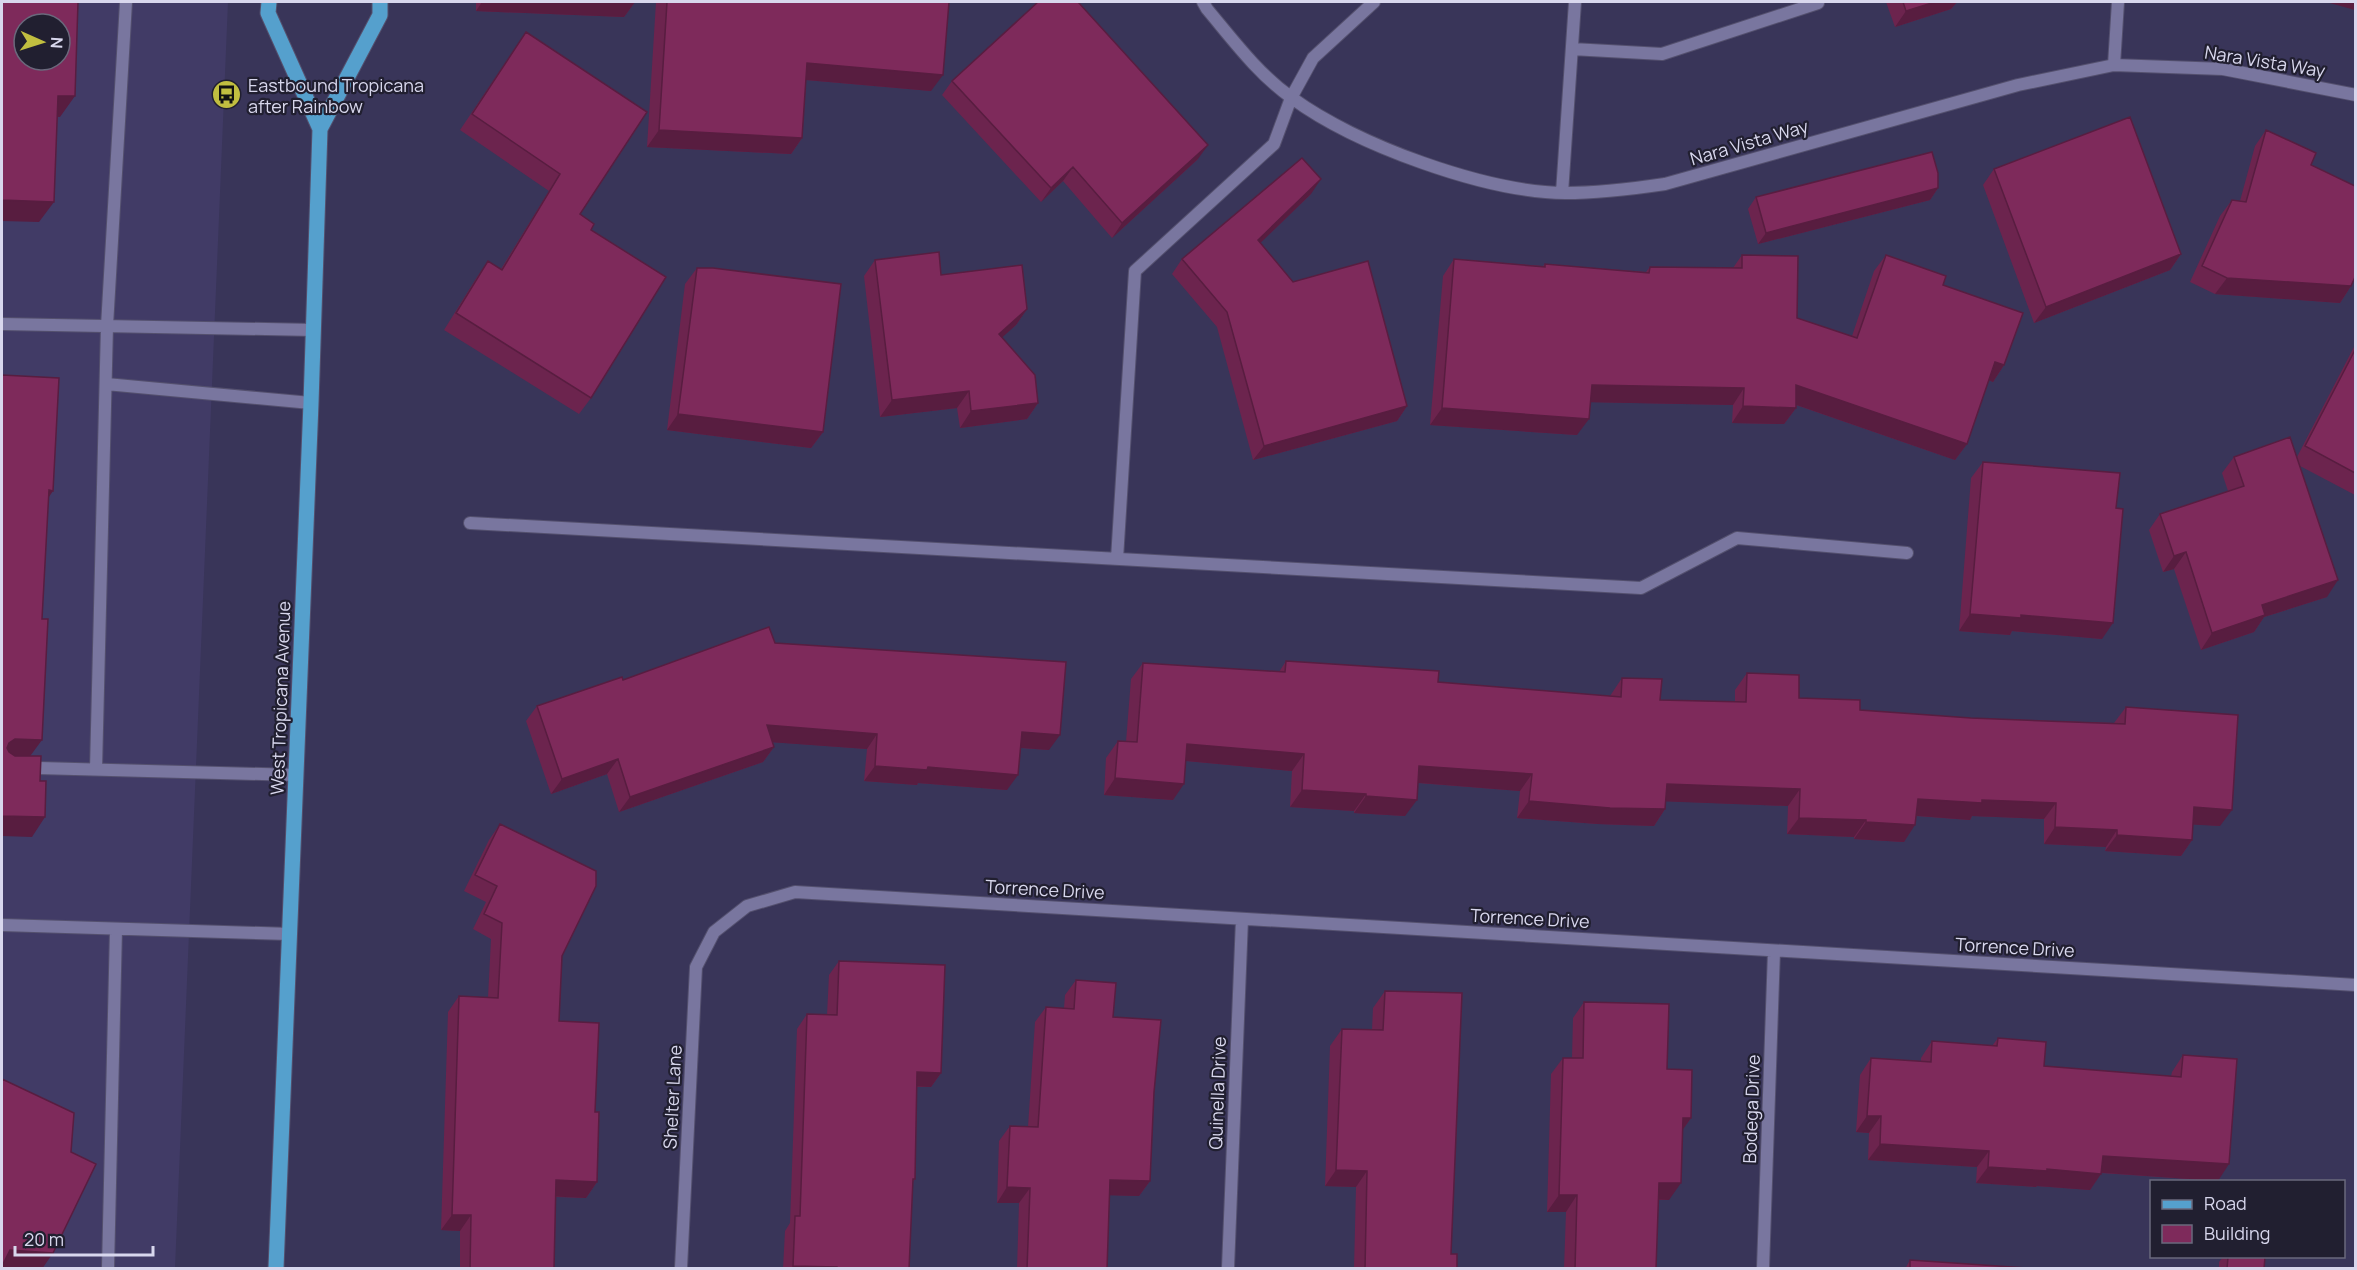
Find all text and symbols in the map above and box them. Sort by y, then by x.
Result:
north arrow [12,12,72,72]
text: N [46,36,68,49]
street label: Nara Vista Way [2203,40,2328,82]
place label: Eastbound Tropicana after Rainbow [248,73,424,118]
bus stop icon: Eastbound Tropicana after Rainbow [211,79,243,111]
street label: Nara Vista Way [1687,114,1811,170]
street label: West Tropicana Avenue [265,601,295,795]
street label: Torrence Drive [985,874,1105,904]
street label: Torrence Drive [1470,903,1590,933]
street label: Torrence Drive [1955,932,2075,962]
street label: Quinella Drive [1203,1036,1231,1150]
street label: Shelter Lane [657,1044,687,1150]
street label: Bodega Drive [1737,1054,1765,1164]
legend [2150,1180,2345,1258]
text: Road [2204,1191,2247,1215]
scale bar [15,1219,153,1257]
text: Building [2204,1221,2270,1245]
text: 20 m [24,1227,64,1251]

